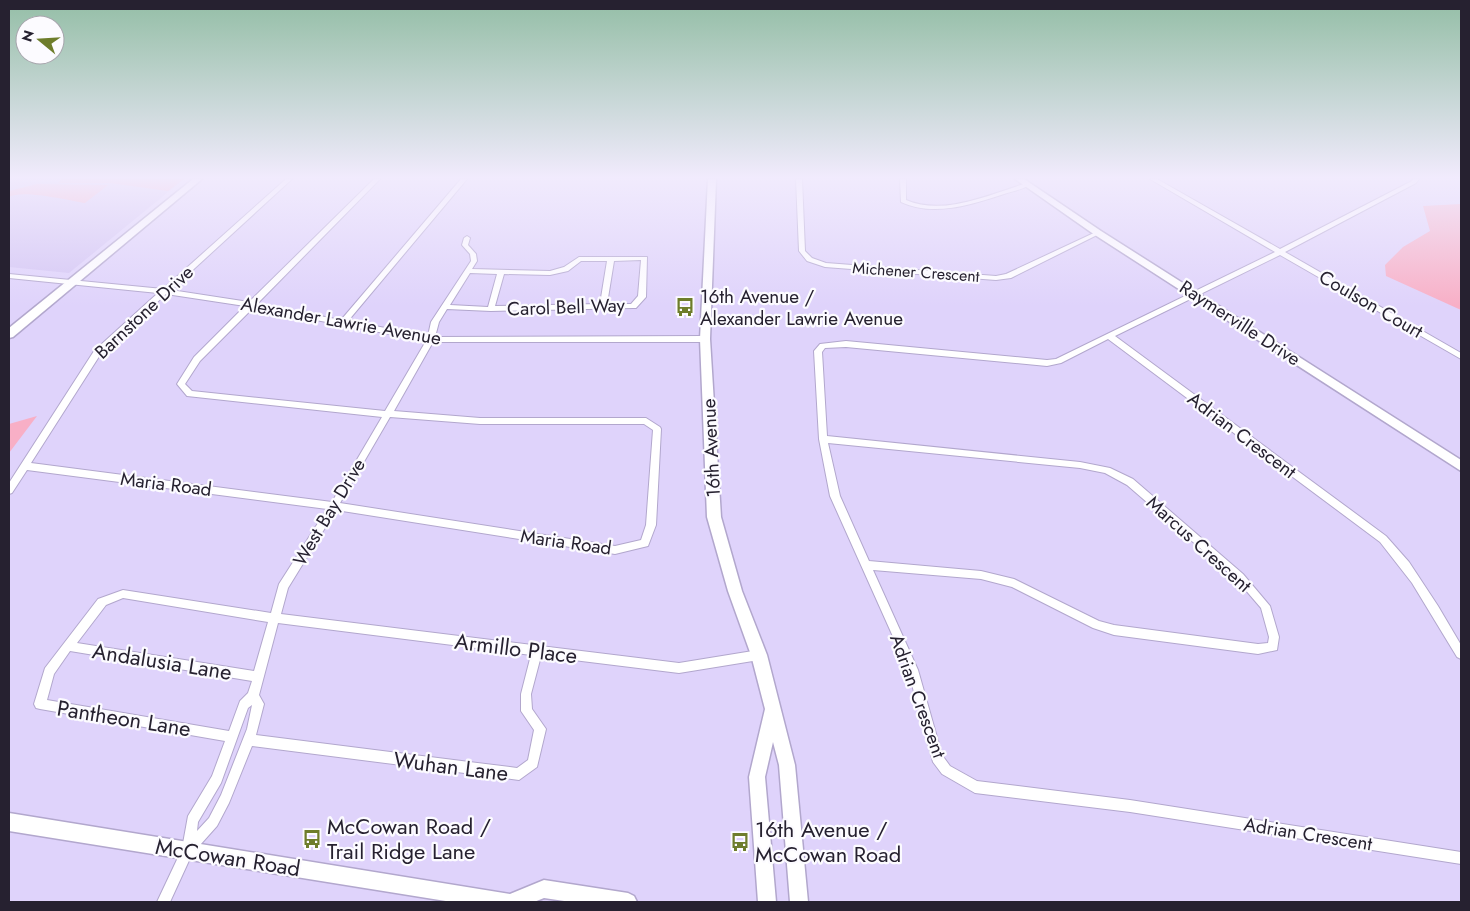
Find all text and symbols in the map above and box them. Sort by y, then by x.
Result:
north arrow [15,15,65,65]
text: N [16,28,39,44]
street label: Michener Crescent [852,256,980,288]
street label: Barnstone Drive [89,259,200,365]
street label: Coulson Court [1314,263,1428,345]
street label: Raymerville Drive [1174,274,1306,372]
place label: 16th Avenue / Alexander Lawrie Avenue [700,283,903,332]
street label: Alexander Lawrie Avenue [239,290,443,352]
street label: Carol Bell Way [507,291,626,323]
bus stop icon: 16th Avenue / Alexander Lawrie Avenue [674,296,696,318]
street label: Adrian Crescent [1182,385,1302,485]
street label: 16th Avenue [695,398,727,498]
street label: West Bay Drive [286,453,372,571]
street label: Maria Road [119,465,213,503]
street label: Marcus Crescent [1140,489,1258,599]
street label: Maria Road [519,522,613,562]
street label: Armillo Place [453,625,579,671]
street label: Adrian Crescent [883,630,953,762]
street label: Andalusia Lane [90,634,234,688]
street label: Pantheon Lane [55,692,193,744]
street label: Wuhan Lane [392,743,510,789]
place label: McCowan Road / Trail Ridge Lane [327,810,491,867]
street label: Adrian Crescent [1242,811,1375,858]
place label: 16th Avenue / McCowan Road [755,813,901,870]
bus stop icon: McCowan Road / Trail Ridge Lane [301,828,323,850]
street label: McCowan Road [153,830,303,884]
bus stop icon: 16th Avenue / McCowan Road [729,831,751,853]

